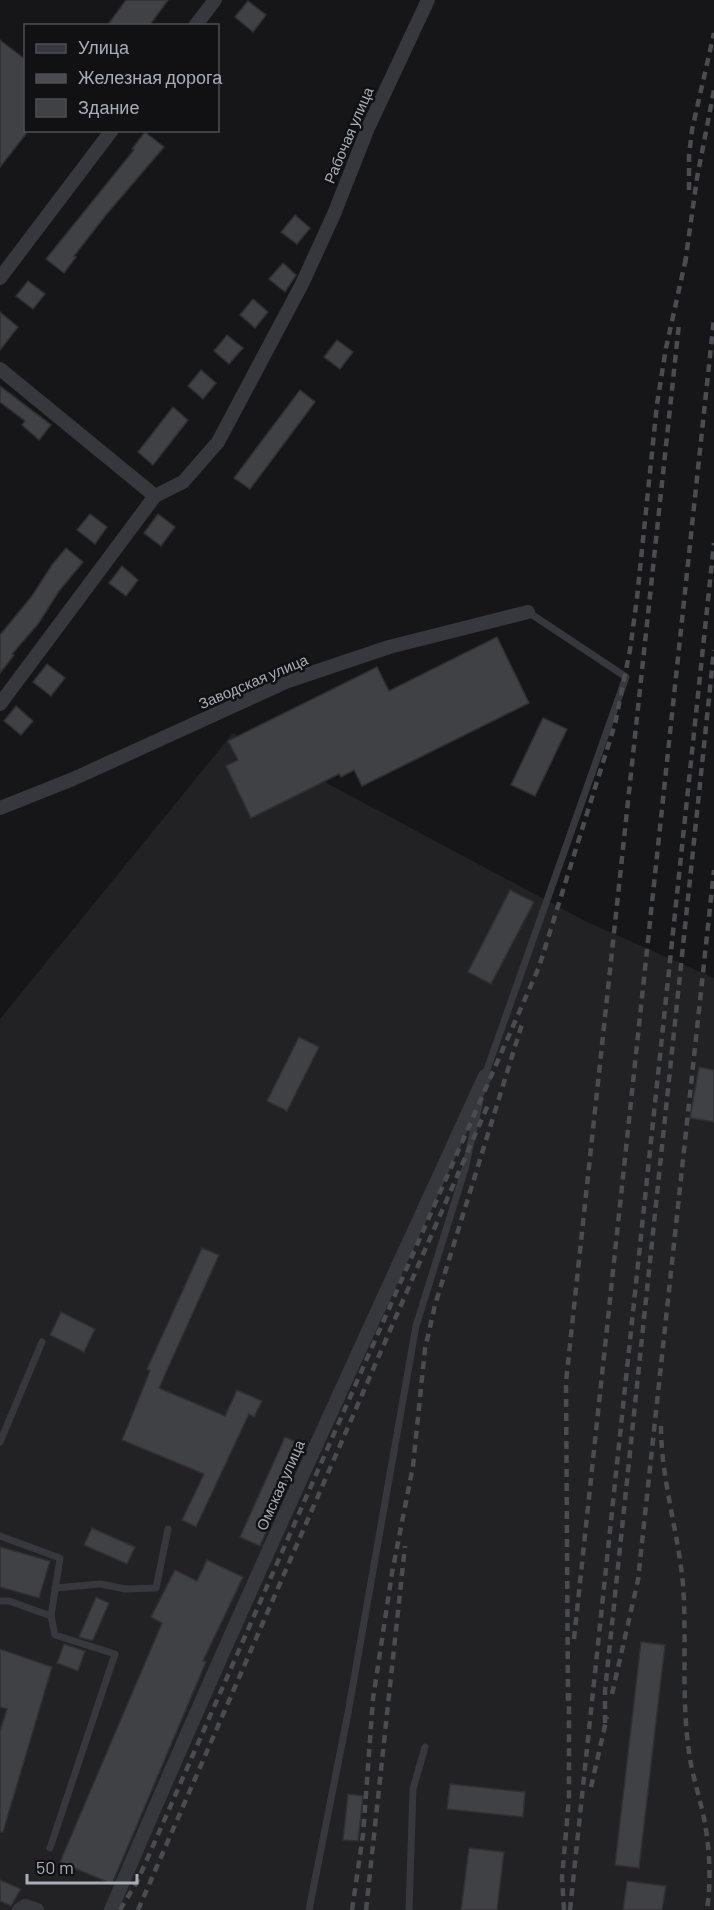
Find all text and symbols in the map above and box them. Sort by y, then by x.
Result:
legend [24,24,219,132]
text: Улица [78,36,130,58]
text: Железная дорога [78,66,223,88]
street label: Рабочая улица [320,83,377,186]
text: Здание [78,96,139,118]
street label: Заводская улица [196,650,311,712]
street label: Омская улица [252,1436,308,1533]
scale bar [27,1847,136,1885]
text: 50 m [36,1856,74,1878]

